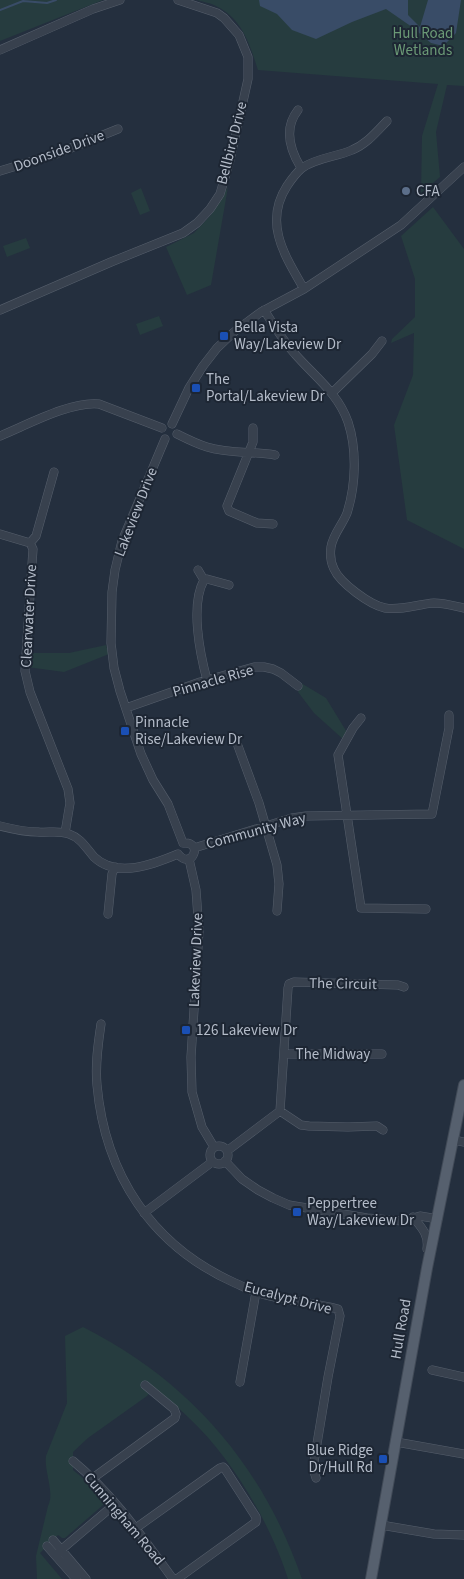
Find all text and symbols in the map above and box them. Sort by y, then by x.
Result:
park label: Hull Road Wetlands [393,23,453,61]
street label: Bellbird Drive [212,99,252,187]
street label: Doonside Drive [11,125,107,177]
place label: CFA [416,181,440,202]
marker: CFA [400,185,412,197]
place label: Bella Vista Way/Lakeview Dr [234,317,342,355]
marker: Bella Vista Way/Lakeview Dr [218,330,230,342]
place label: The Portal/Lakeview Dr [206,369,326,407]
marker: The Portal/Lakeview Dr [190,382,202,394]
street label: Lakeview Drive [109,464,163,560]
street label: Clearwater Drive [16,564,42,668]
street label: Pinnacle Rise [170,659,256,703]
place label: Pinnacle Rise/Lakeview Dr [135,712,243,750]
marker: Pinnacle Rise/Lakeview Dr [119,725,131,737]
street label: Community Way [204,808,308,854]
street label: Lakeview Drive [184,913,208,1007]
street label: The Circuit [309,973,377,995]
place label: 126 Lakeview Dr [196,1020,298,1041]
marker: 126 Lakeview Dr [180,1024,192,1036]
street label: The Midway [296,1044,370,1065]
place label: Peppertree Way/Lakeview Dr [307,1193,415,1231]
marker: Peppertree Way/Lakeview Dr [291,1206,303,1218]
street label: Eucalypt Drive [242,1276,334,1320]
street label: Hull Road [385,1297,417,1361]
place label: Blue Ridge Dr/Hull Rd [306,1440,373,1478]
marker: Blue Ridge Dr/Hull Rd [377,1453,389,1465]
street label: Cunningham Road [79,1468,169,1570]

